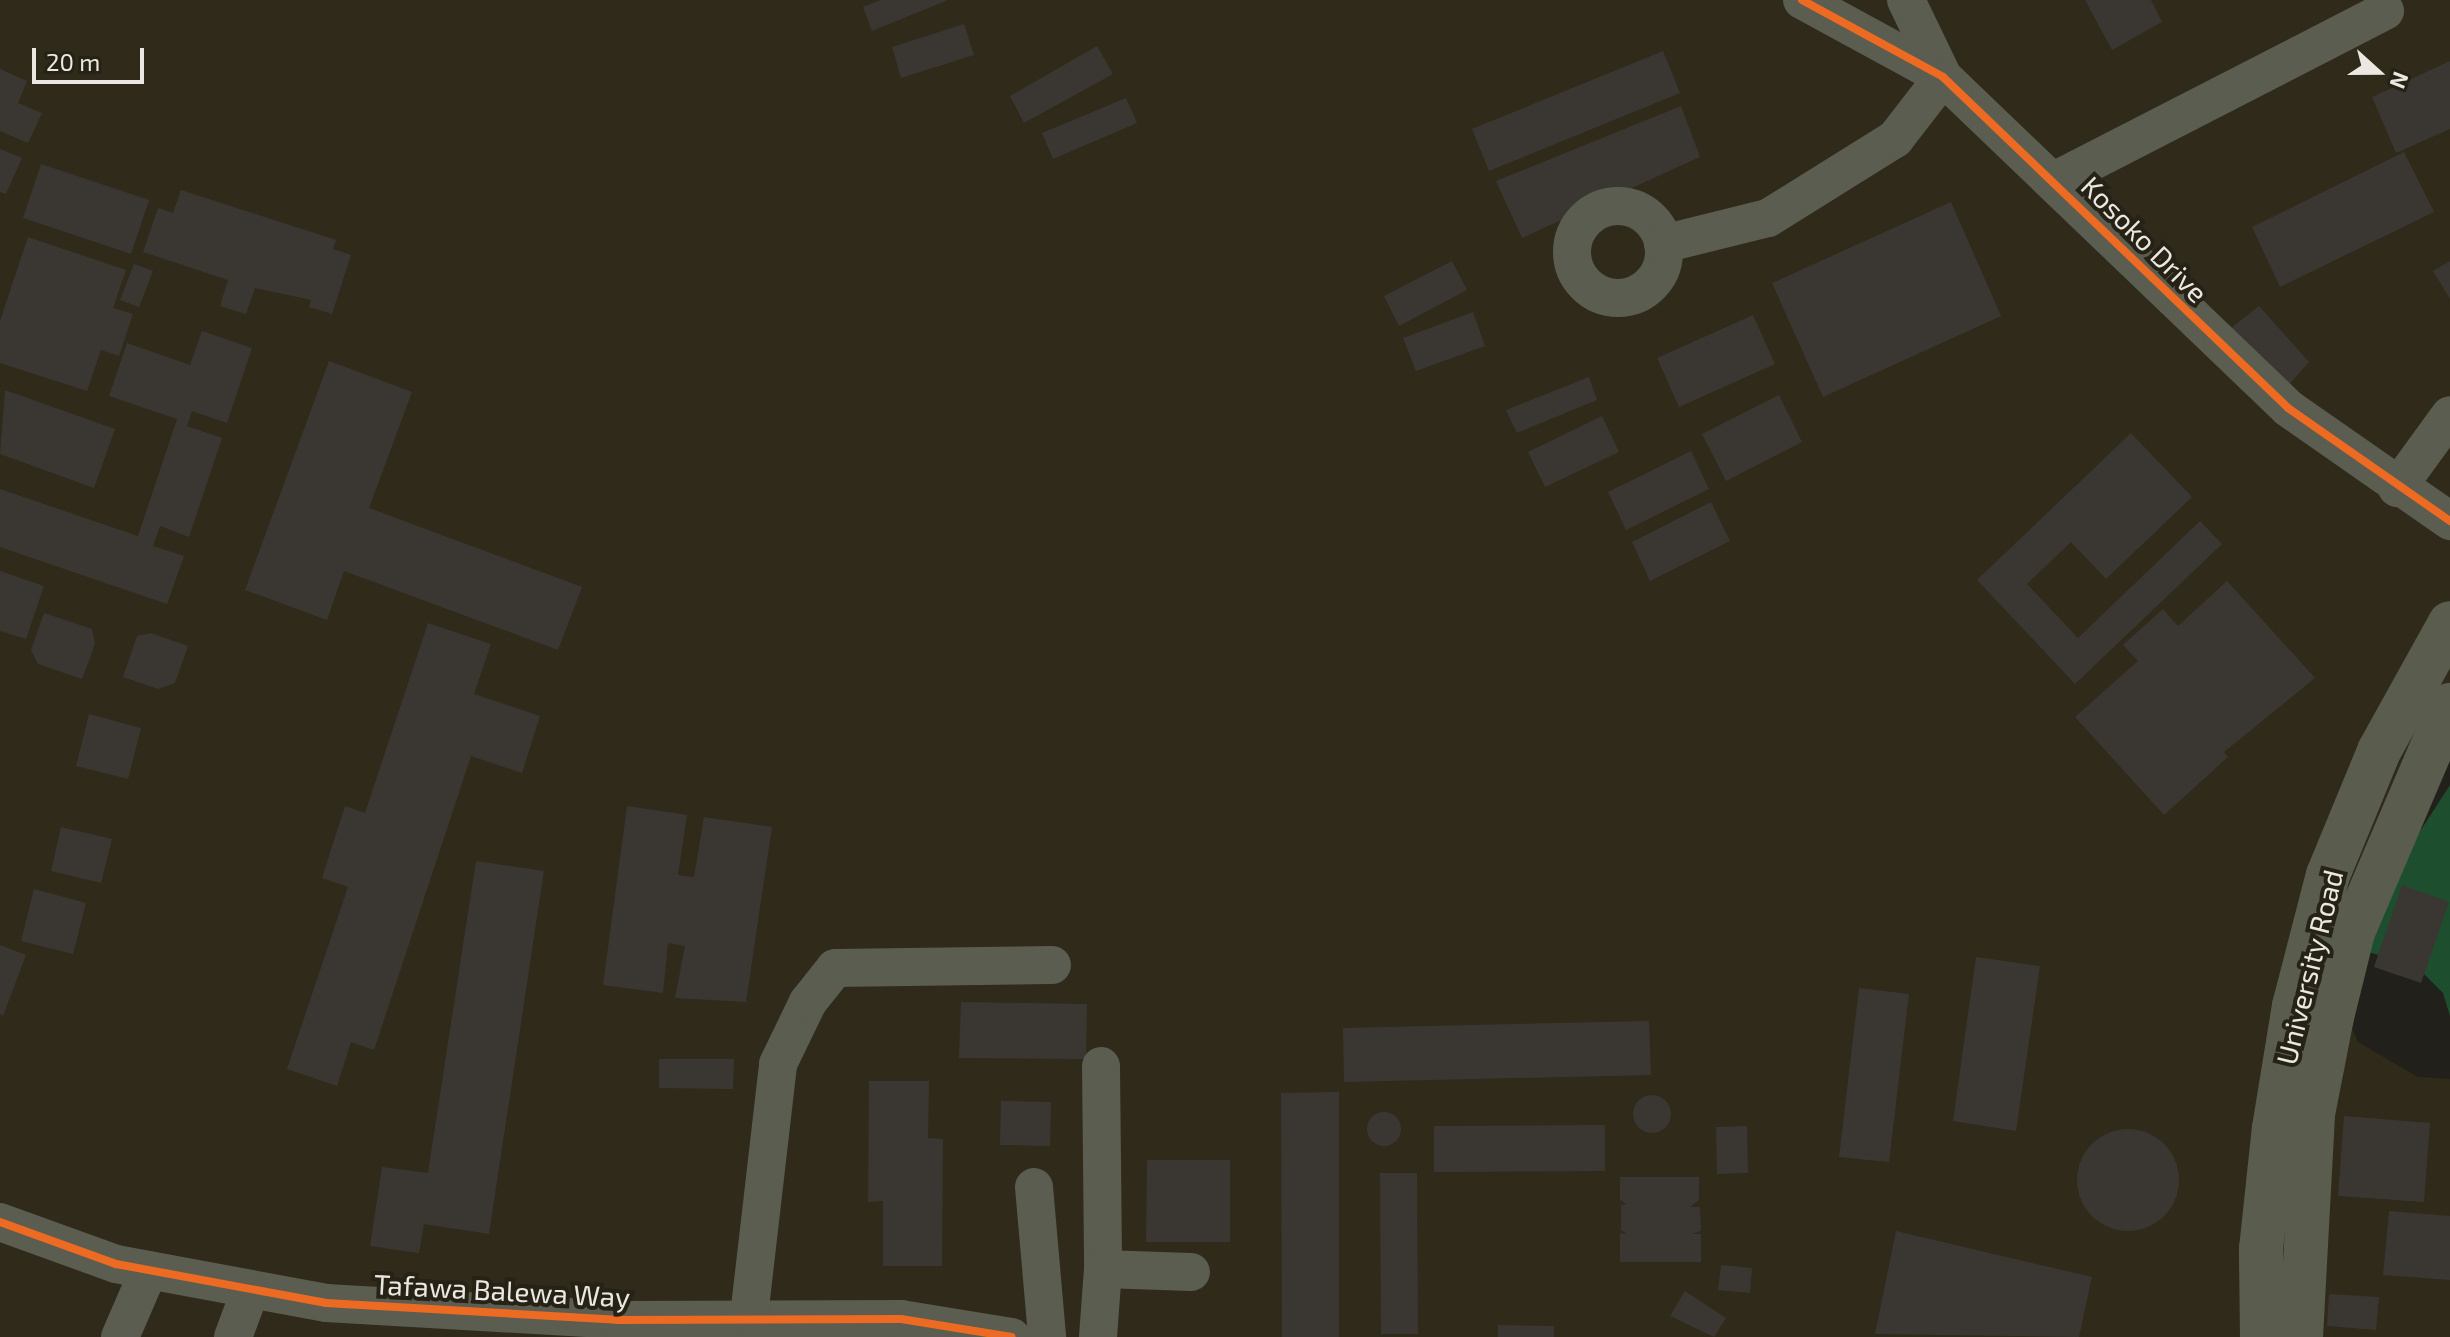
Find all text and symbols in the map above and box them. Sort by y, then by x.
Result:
scale bar [36,32,148,82]
north arrow [2338,32,2418,112]
text: 20 m [46,47,100,76]
text: N [2385,69,2415,93]
street label: Kosoko Drive [2075,169,2215,309]
street label: University Road [2268,866,2350,1068]
street label: Tafawa Balewa Way [373,1267,631,1313]

